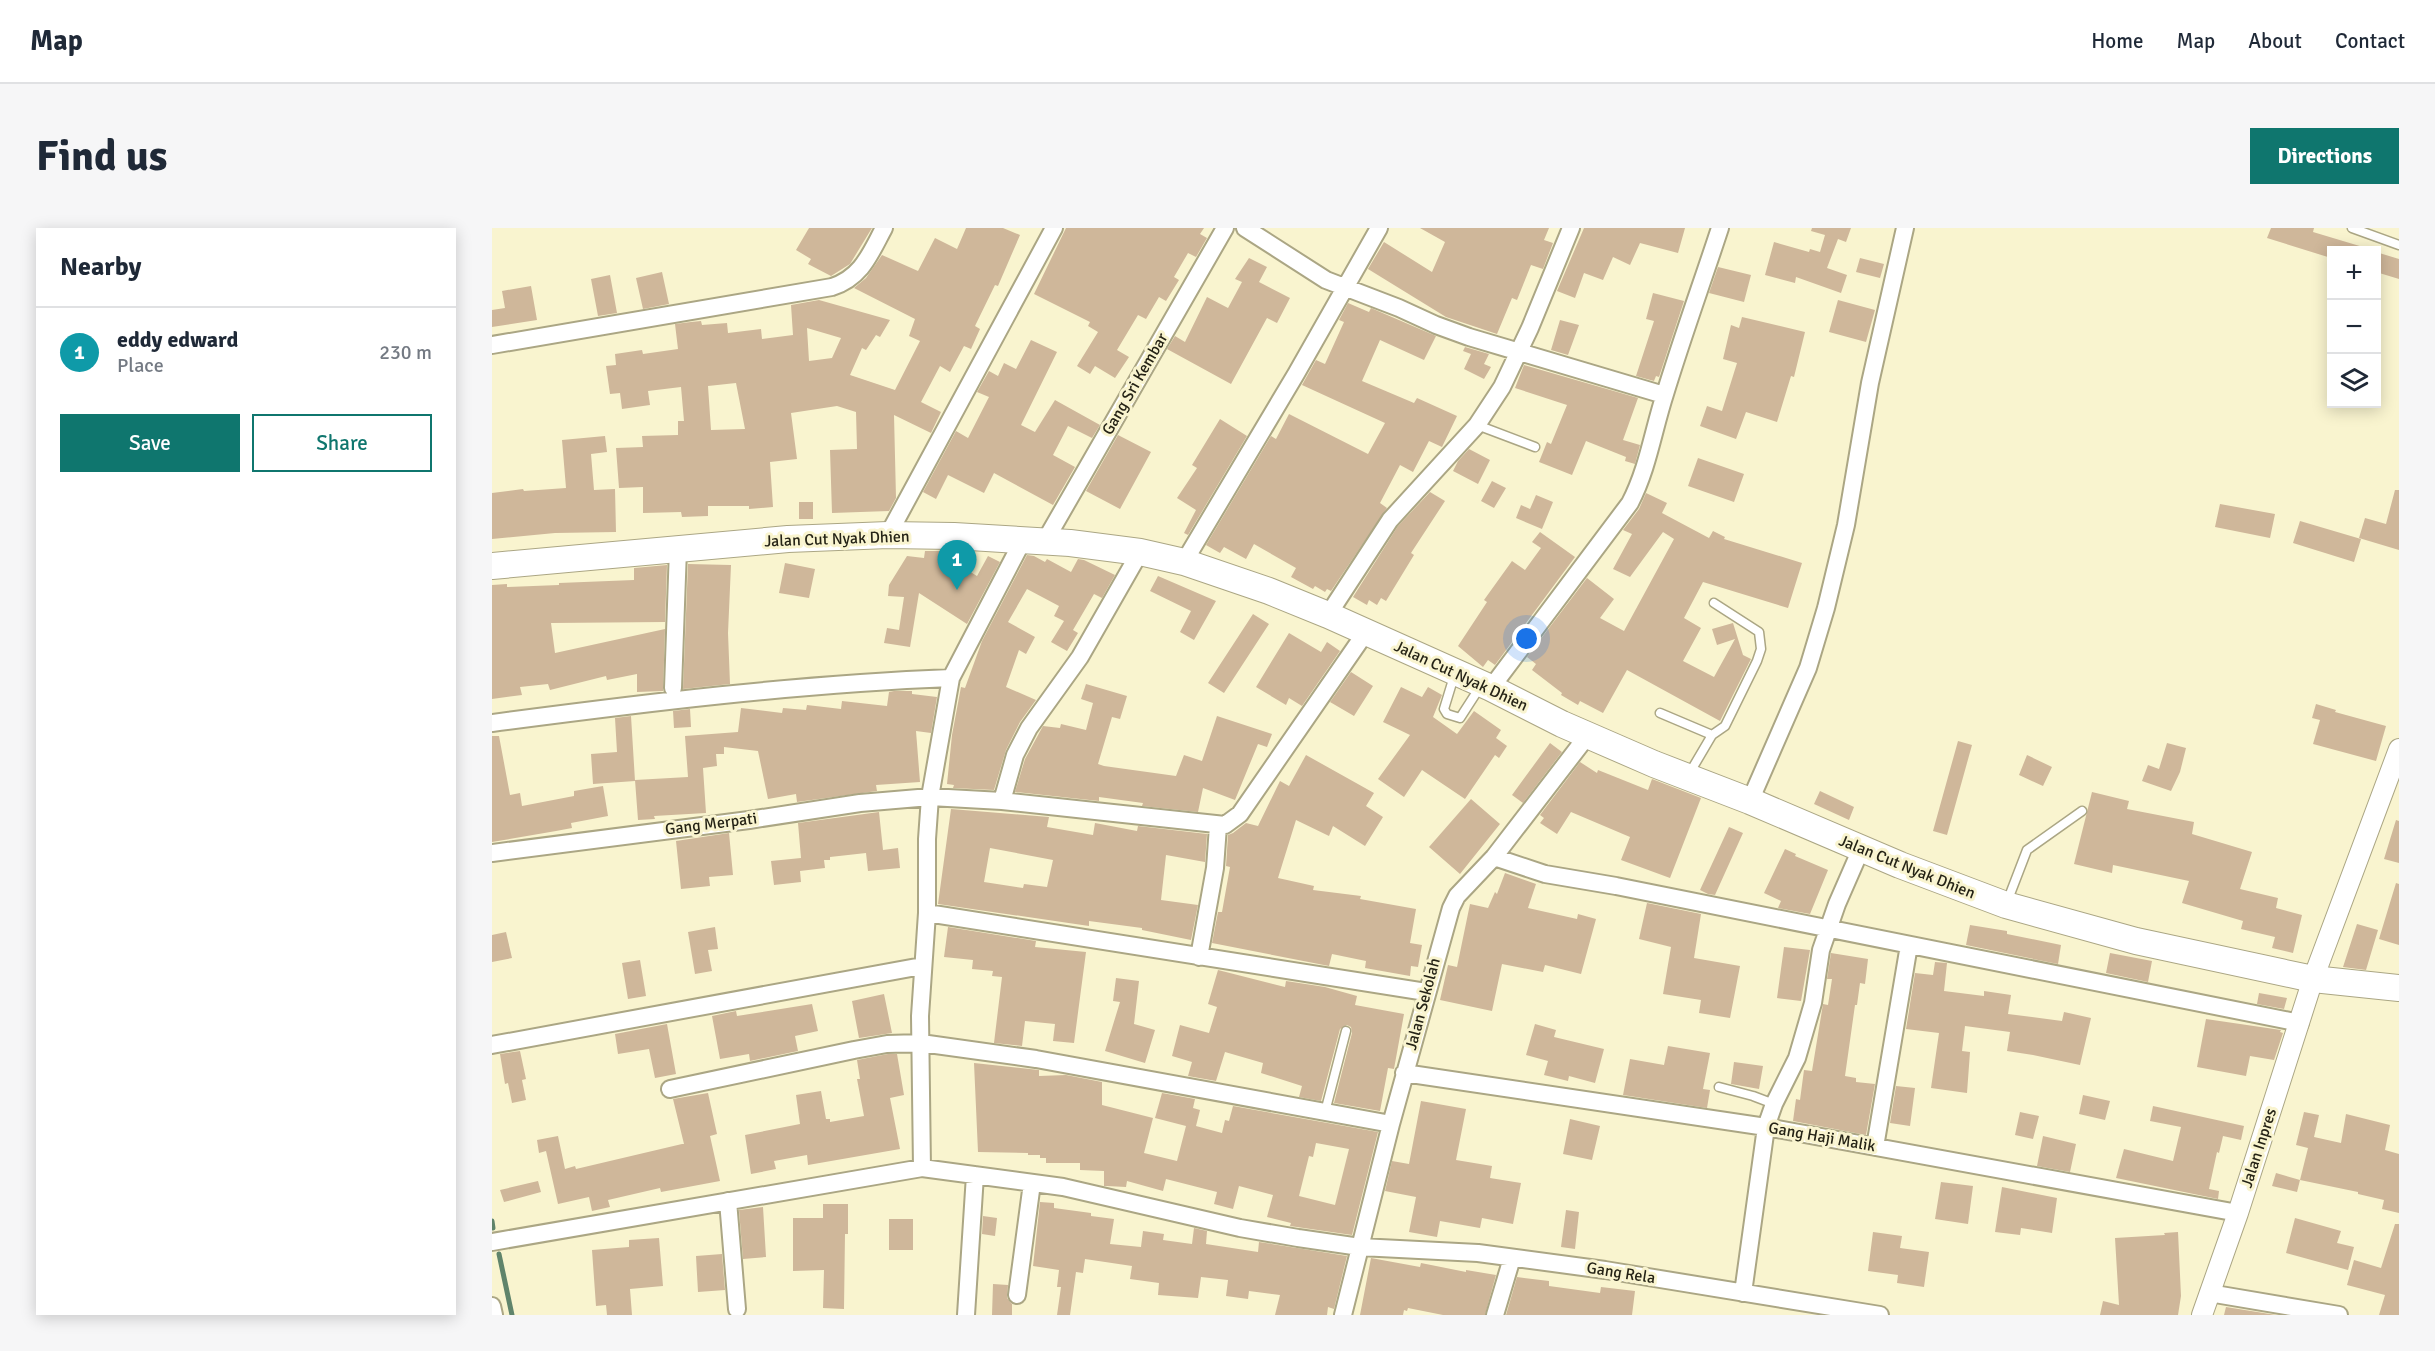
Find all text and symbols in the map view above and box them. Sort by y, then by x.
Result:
text: Map [30,24,83,58]
text: Home [2091,28,2144,54]
text: Map [2177,28,2215,54]
text: About [2248,28,2302,54]
text: Contact [2335,28,2405,54]
button: Directions [2250,128,2399,184]
text: Find us [36,131,167,182]
map controls [2327,246,2381,408]
button: + [2327,246,2381,300]
text: Nearby [60,251,141,283]
button: − [2327,300,2381,354]
text: eddy edward [117,326,238,353]
street label: Gang Sri Kembar [1098,329,1172,439]
text: 1 [74,340,85,365]
text: 230 m [379,340,432,365]
text: Place [117,353,164,378]
button: layers [2327,354,2381,408]
button: Save [60,414,240,472]
button: Share [252,414,432,472]
street label: Jalan Cut Nyak Dhien [764,526,910,552]
pin: 1 [938,540,976,590]
your location [1512,624,1541,653]
street label: Jalan Cut Nyak Dhien [1391,636,1531,716]
street label: Gang Merpati [664,808,758,840]
street label: Jalan Cut Nyak Dhien [1836,831,1978,903]
street label: Jalan Sekolah [1401,956,1445,1052]
street label: Jalan Inpres [2237,1106,2281,1190]
street label: Gang Haji Malik [1767,1118,1877,1156]
street label: Gang Rela [1585,1258,1657,1288]

